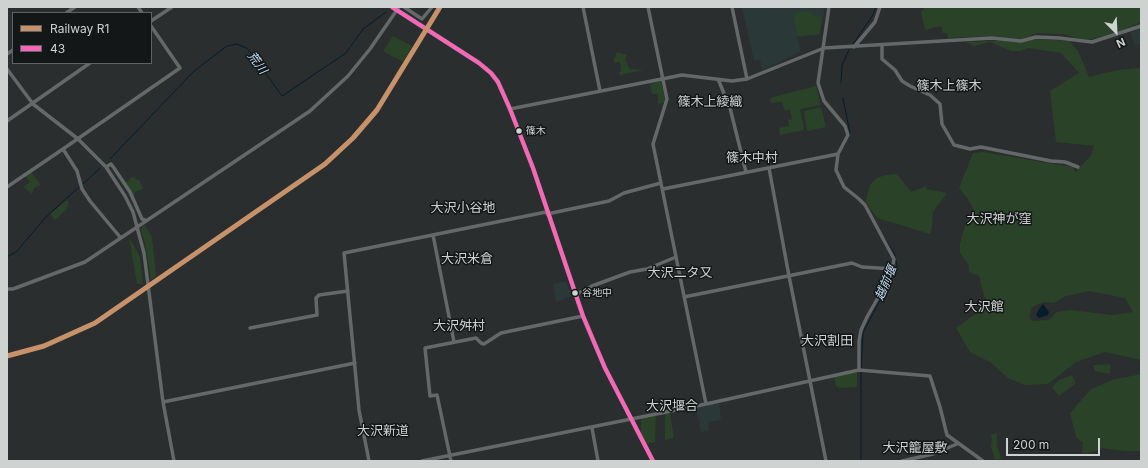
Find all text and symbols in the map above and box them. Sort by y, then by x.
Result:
legend [12,12,152,64]
north arrow [1096,12,1136,52]
text: Railway R1 [50,21,109,36]
text: N [1114,35,1128,51]
text: 43 [50,41,65,56]
water label: 荒川 [244,49,270,77]
district label: 篠木上篠木 [917,78,981,94]
district label: 篠木上綾織 [678,94,742,110]
place label: 篠木 [526,125,546,137]
marker: 篠木 [514,126,524,136]
district label: 篠木中村 [726,150,778,166]
district label: 大沢小谷地 [431,200,495,216]
district label: 大沢神が窪 [967,211,1031,227]
district label: 大沢米倉 [441,251,493,267]
water label: 越前堰 [872,264,900,302]
district label: 大沢二タ又 [648,265,712,281]
place label: 谷地中 [582,287,612,299]
marker: 谷地中 [570,288,580,298]
district label: 大沢館 [965,299,1003,315]
district label: 大沢舛村 [433,318,485,334]
district label: 大沢割田 [801,333,853,349]
district label: 大沢堰合 [646,398,698,414]
district label: 大沢新道 [357,423,409,439]
scale bar [1008,430,1102,456]
text: 200 m [1013,437,1049,452]
district label: 大沢籠屋敷 [883,440,947,456]

